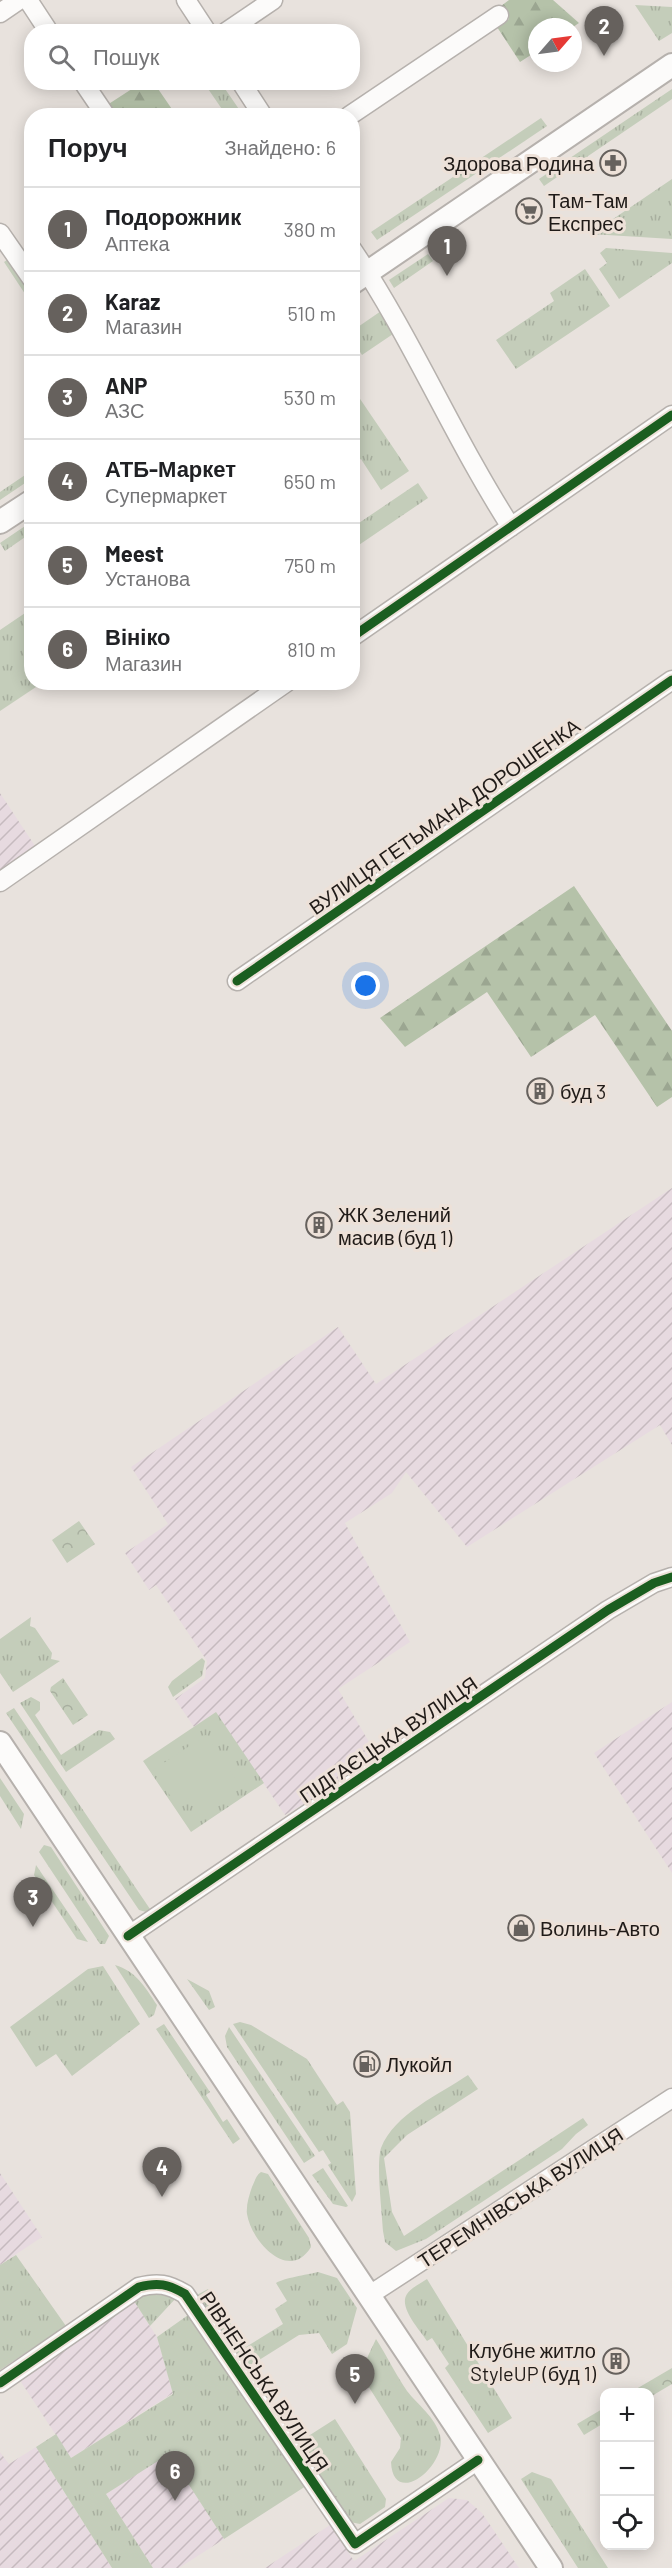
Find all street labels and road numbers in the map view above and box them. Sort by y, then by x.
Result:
street label: ВУЛИЦЯ ГЕТЬМАНА ДОРОШЕНКА [304,713,585,919]
street label: ПІДГАЄЦЬКА ВУЛИЦЯ [295,1671,481,1807]
street label: ТЕРЕМНІВСЬКА ВУЛИЦЯ [413,2122,627,2272]
street label: РІВНЕНСЬКА ВУЛИЦЯ [196,2286,334,2476]

